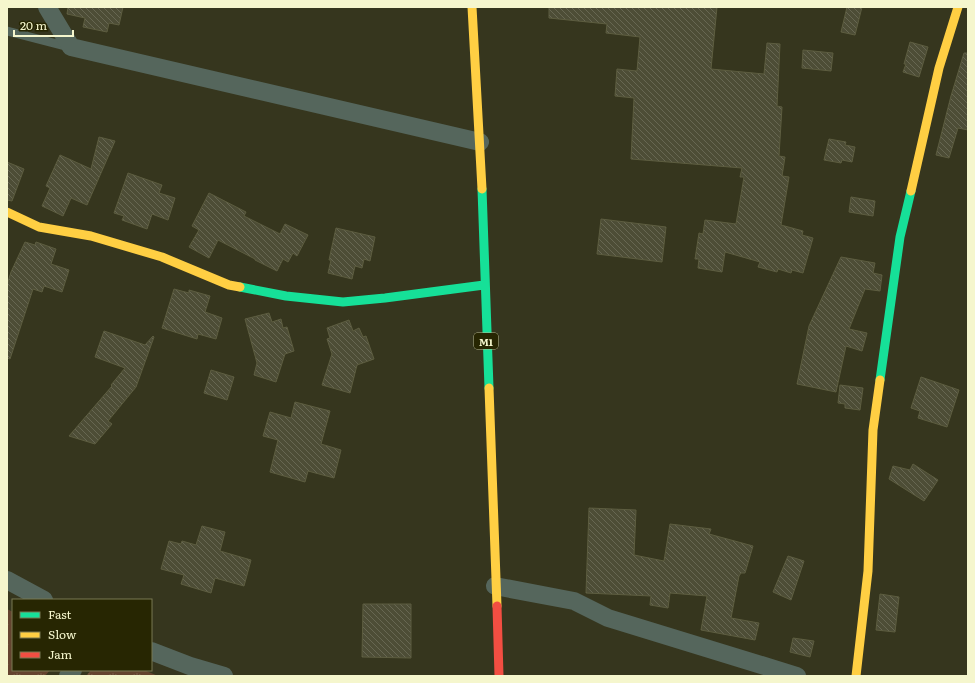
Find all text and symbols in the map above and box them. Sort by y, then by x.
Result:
scale bar [14,12,73,38]
text: 20 m [20,16,47,34]
road number: M1 [474,333,498,349]
legend [12,599,152,671]
text: Fast [48,605,72,623]
text: Slow [48,625,77,643]
text: Jam [48,645,73,663]

